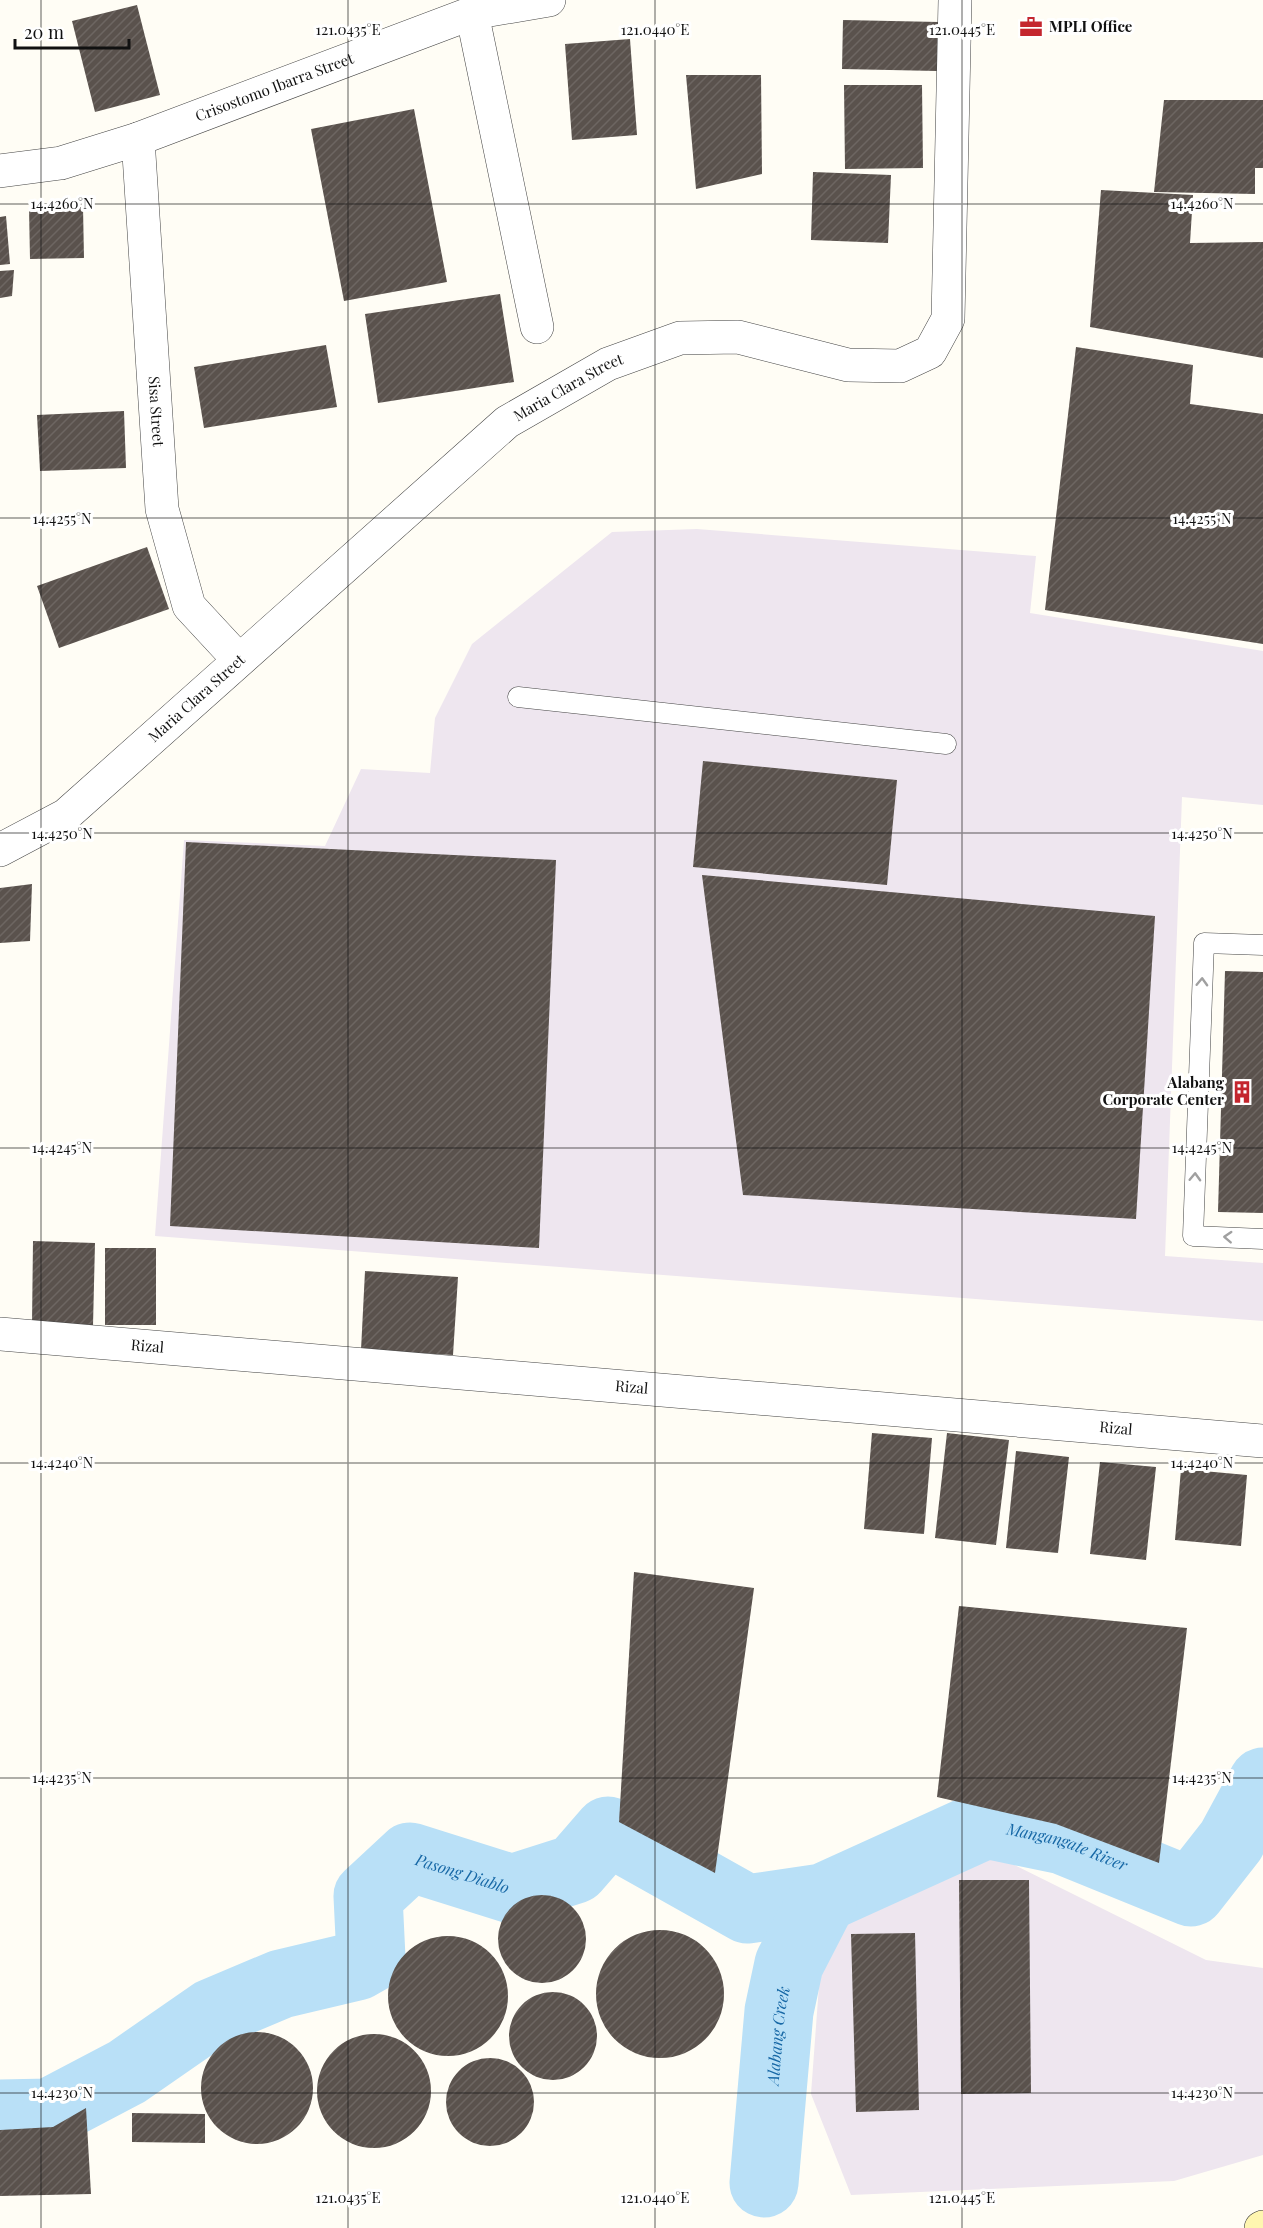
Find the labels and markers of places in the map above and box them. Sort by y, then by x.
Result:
office icon: MPLI Office [1018,14,1044,40]
place label: MPLI Office [1049,16,1133,36]
place label: Alabang Corporate Center [1102,1072,1225,1109]
building icon: Alabang Corporate Center [1229,1079,1255,1105]

